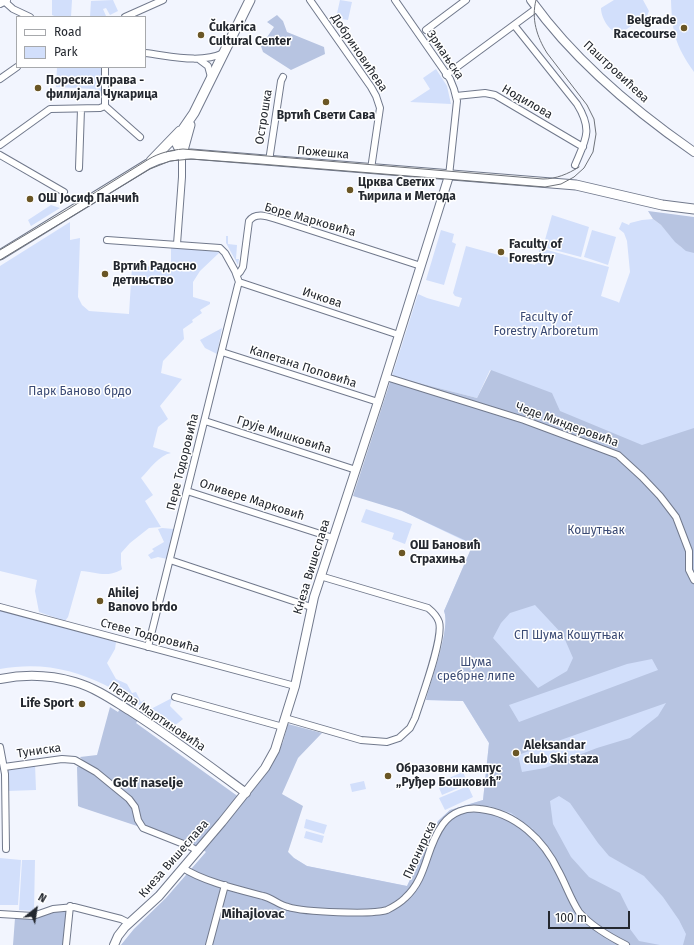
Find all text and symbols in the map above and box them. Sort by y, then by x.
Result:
street label: Добриновићева [328,11,390,95]
place label: Belgrade Racecourse [614,14,676,42]
legend [16,16,146,68]
place label: Čukarica Cultural Center [209,21,291,49]
marker: Belgrade Racecourse [679,23,689,33]
text: Road [54,25,82,39]
street label: Зрмањска [423,28,467,82]
marker: Čukarica Cultural Center [196,30,206,40]
street label: Паштровићева [580,38,652,106]
text: Park [54,45,78,59]
place label: Пореска управа - филијала Чукарица [46,74,158,102]
street label: Нодилова [499,82,555,122]
marker: Пореска управа - филијала Чукарица [33,83,43,93]
street label: Острошка [253,88,275,146]
marker: Вртић Свети Сава [321,97,331,107]
place label: Вртић Свети Сава [277,109,375,123]
street label: Пожешка [296,144,350,162]
place label: Црква Светих Ћирила и Метода [358,176,456,204]
marker: Црква Светих Ћирила и Метода [345,185,355,195]
place label: ОШ Јосиф Панчић [38,192,139,206]
marker: ОШ Јосиф Панчић [25,194,35,204]
street label: Боре Марковића [263,200,357,240]
place label: Faculty of Forestry [509,238,562,266]
marker: Faculty of Forestry [496,247,506,257]
place label: Вртић Радосно детињство [113,260,196,288]
marker: Вртић Радосно детињство [100,269,110,279]
street label: Ичкова [300,285,344,311]
park label: Faculty of Forestry Arboretum [494,311,598,339]
street label: Капетана Поповића [248,343,358,391]
park label: Парк Баново брдо [28,385,132,399]
street label: Чеде Миндеровића [513,400,621,450]
street label: Пере Тодоровића [164,412,202,512]
street label: Грује Мишковића [235,413,333,457]
street label: Оливере Марковић [198,476,306,524]
street label: Кнеза Вишеслава [291,518,333,616]
park label: Кошутњак [567,524,625,538]
place label: ОШ Бановић Страхиња [410,539,481,567]
marker: ОШ Бановић Страхиња [397,548,407,558]
place label: Ahilej Banovo brdo [108,587,178,615]
marker: Ahilej Banovo brdo [95,596,105,606]
street label: Стеве Тодоровића [99,616,201,656]
park label: СП Шума Кошутњак [514,629,624,643]
park label: Шума сребрне липе [437,656,515,684]
street label: Петра Мартиновића [106,679,208,755]
place label: Life Sport [20,697,74,711]
marker: Life Sport [77,699,87,709]
place label: Aleksandar club Ski staza [524,739,599,767]
street label: Туниска [16,741,62,761]
marker: Aleksandar club Ski staza [511,748,521,758]
place label: Образовни кампус „Руђер Бошковић” [396,762,501,790]
marker: Образовни кампус „Руђер Бошковић” [383,771,393,781]
district label: Golf naselje [113,775,183,791]
street label: Кнеза Вишеслава [136,817,212,901]
street label: Пионирска [400,819,440,881]
north arrow [16,889,56,929]
text: N [36,891,49,906]
scale bar [550,903,632,929]
district label: Mihajlovac [221,906,285,922]
text: 100 m [555,911,587,925]

